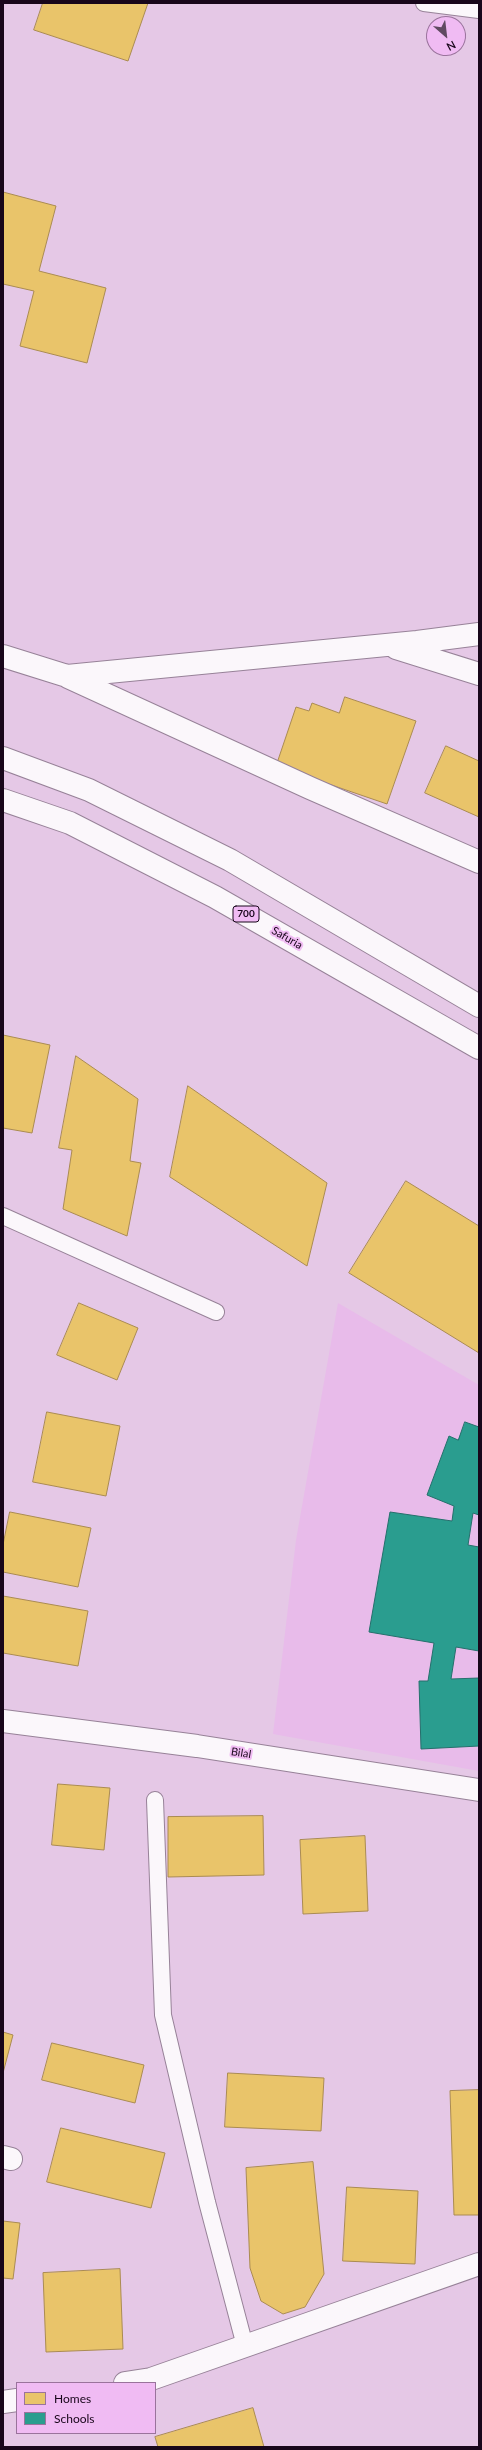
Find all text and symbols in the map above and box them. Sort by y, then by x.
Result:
north arrow [426,16,466,56]
text: N [445,38,458,54]
road number: 700 [233,906,259,922]
street label: Safuria [269,924,305,952]
street label: Bilal [230,1745,252,1761]
legend [16,2382,156,2434]
text: Homes [54,2391,91,2406]
text: Schools [54,2411,95,2426]

